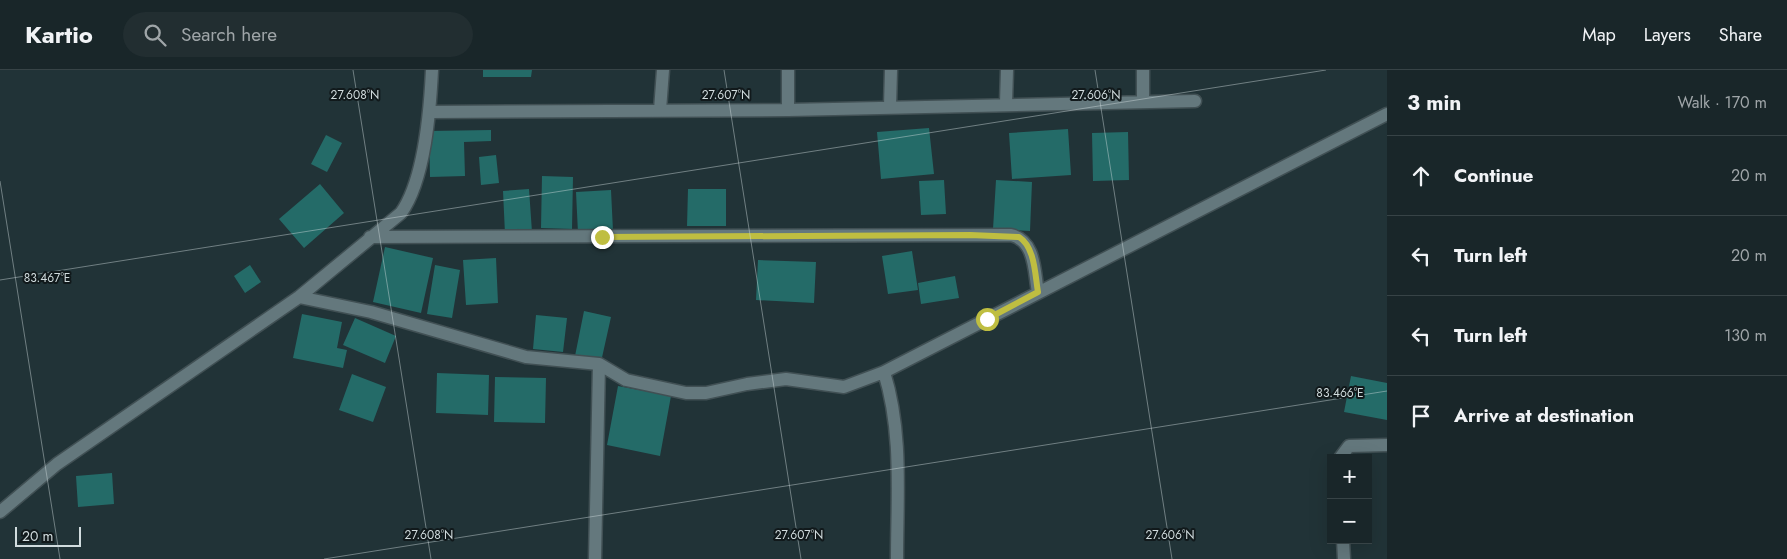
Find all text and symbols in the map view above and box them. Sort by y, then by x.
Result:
search box [123,12,473,57]
text: Kartio [25,17,93,52]
icon: search [141,21,169,49]
text: Search here [181,21,277,48]
text: Map [1582,22,1616,48]
text: Layers [1644,22,1691,48]
text: Share [1719,22,1762,48]
text: 27.608°N [331,86,379,104]
text: 27.607°N [702,86,750,104]
text: 27.606°N [1071,86,1121,104]
text: 3 min [1407,88,1461,118]
text: Walk · 170 m [1677,91,1767,114]
icon: ahead [1407,162,1435,190]
text: Continue [1454,162,1533,189]
text: 20 m [1731,164,1767,187]
route end [591,226,614,249]
icon: left [1407,242,1435,270]
text: Turn left [1454,242,1527,269]
text: 20 m [1731,244,1767,267]
text: 83.467°E [24,269,70,287]
route start [976,308,999,331]
icon: left [1407,322,1435,350]
text: Turn left [1454,322,1527,349]
text: 130 m [1724,324,1767,347]
text: 83.466°E [1316,384,1364,402]
icon: arrive [1407,402,1435,430]
text: Arrive at destination [1454,402,1634,429]
map controls [1327,454,1372,544]
button: + [1327,454,1372,499]
button: − [1327,499,1372,544]
scale bar [15,524,81,547]
text: 20 m [22,526,54,546]
text: 27.608°N [405,526,453,544]
text: 27.607°N [775,526,823,544]
text: 27.606°N [1145,526,1195,544]

